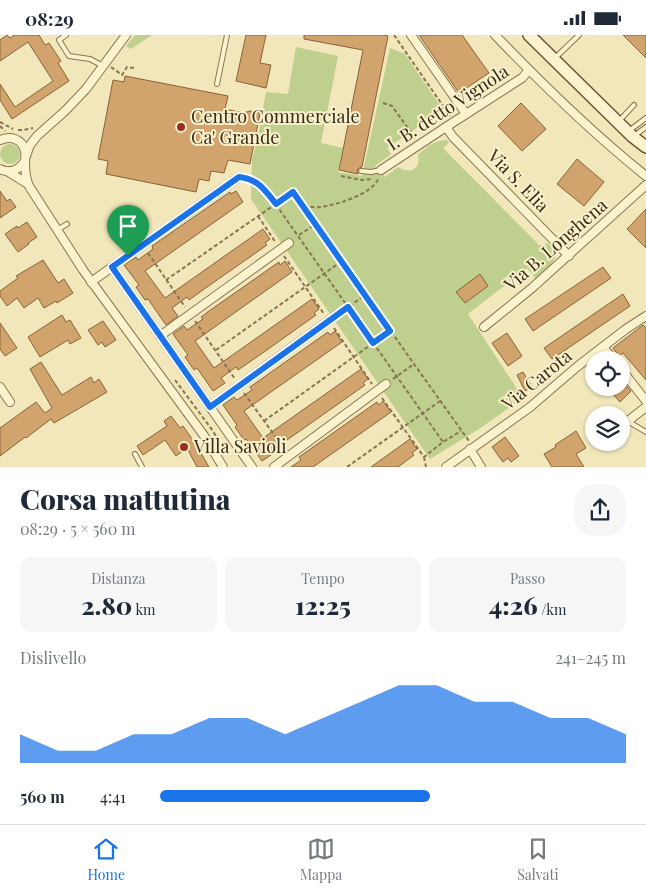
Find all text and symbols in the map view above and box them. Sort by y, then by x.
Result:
text: 08:29 [25,5,74,31]
street label: I. B. detto Vignola [382,59,513,156]
place label: Centro Commerciale Ca' Grande [191,104,360,149]
marker: Centro Commerciale Ca' Grande [175,121,187,133]
street label: Via S. Elia [482,143,555,217]
street label: Via B. Longhena [498,193,612,296]
pin [107,205,149,256]
icon: arrive [114,212,142,240]
street label: Via Carota [496,344,576,415]
map controls [585,351,630,451]
button: locate [585,351,630,396]
button: layers [585,406,630,451]
place label: Villa Savioli [193,434,286,458]
marker: Villa Savioli [178,441,190,453]
text: Corsa mattutina [20,480,230,517]
button: share [574,484,626,536]
text: 08:29 · 5 × 560 m [20,518,135,539]
text: Distanza [91,569,146,588]
text: Tempo [301,569,345,588]
text: Passo [510,569,545,588]
text: 2.80 [81,588,132,621]
text: 12:25 [295,588,351,621]
text: 4:26 [489,588,538,621]
text: km [132,600,156,619]
text: /km [538,600,566,619]
text: Dislivello [20,647,86,668]
text: 241–245 m [555,647,626,668]
text: 560 m [20,786,65,807]
text: 4:41 [100,786,126,807]
tab: Home [87,835,125,884]
tab: Mappa [300,835,342,884]
tab: Salvati [517,835,559,884]

